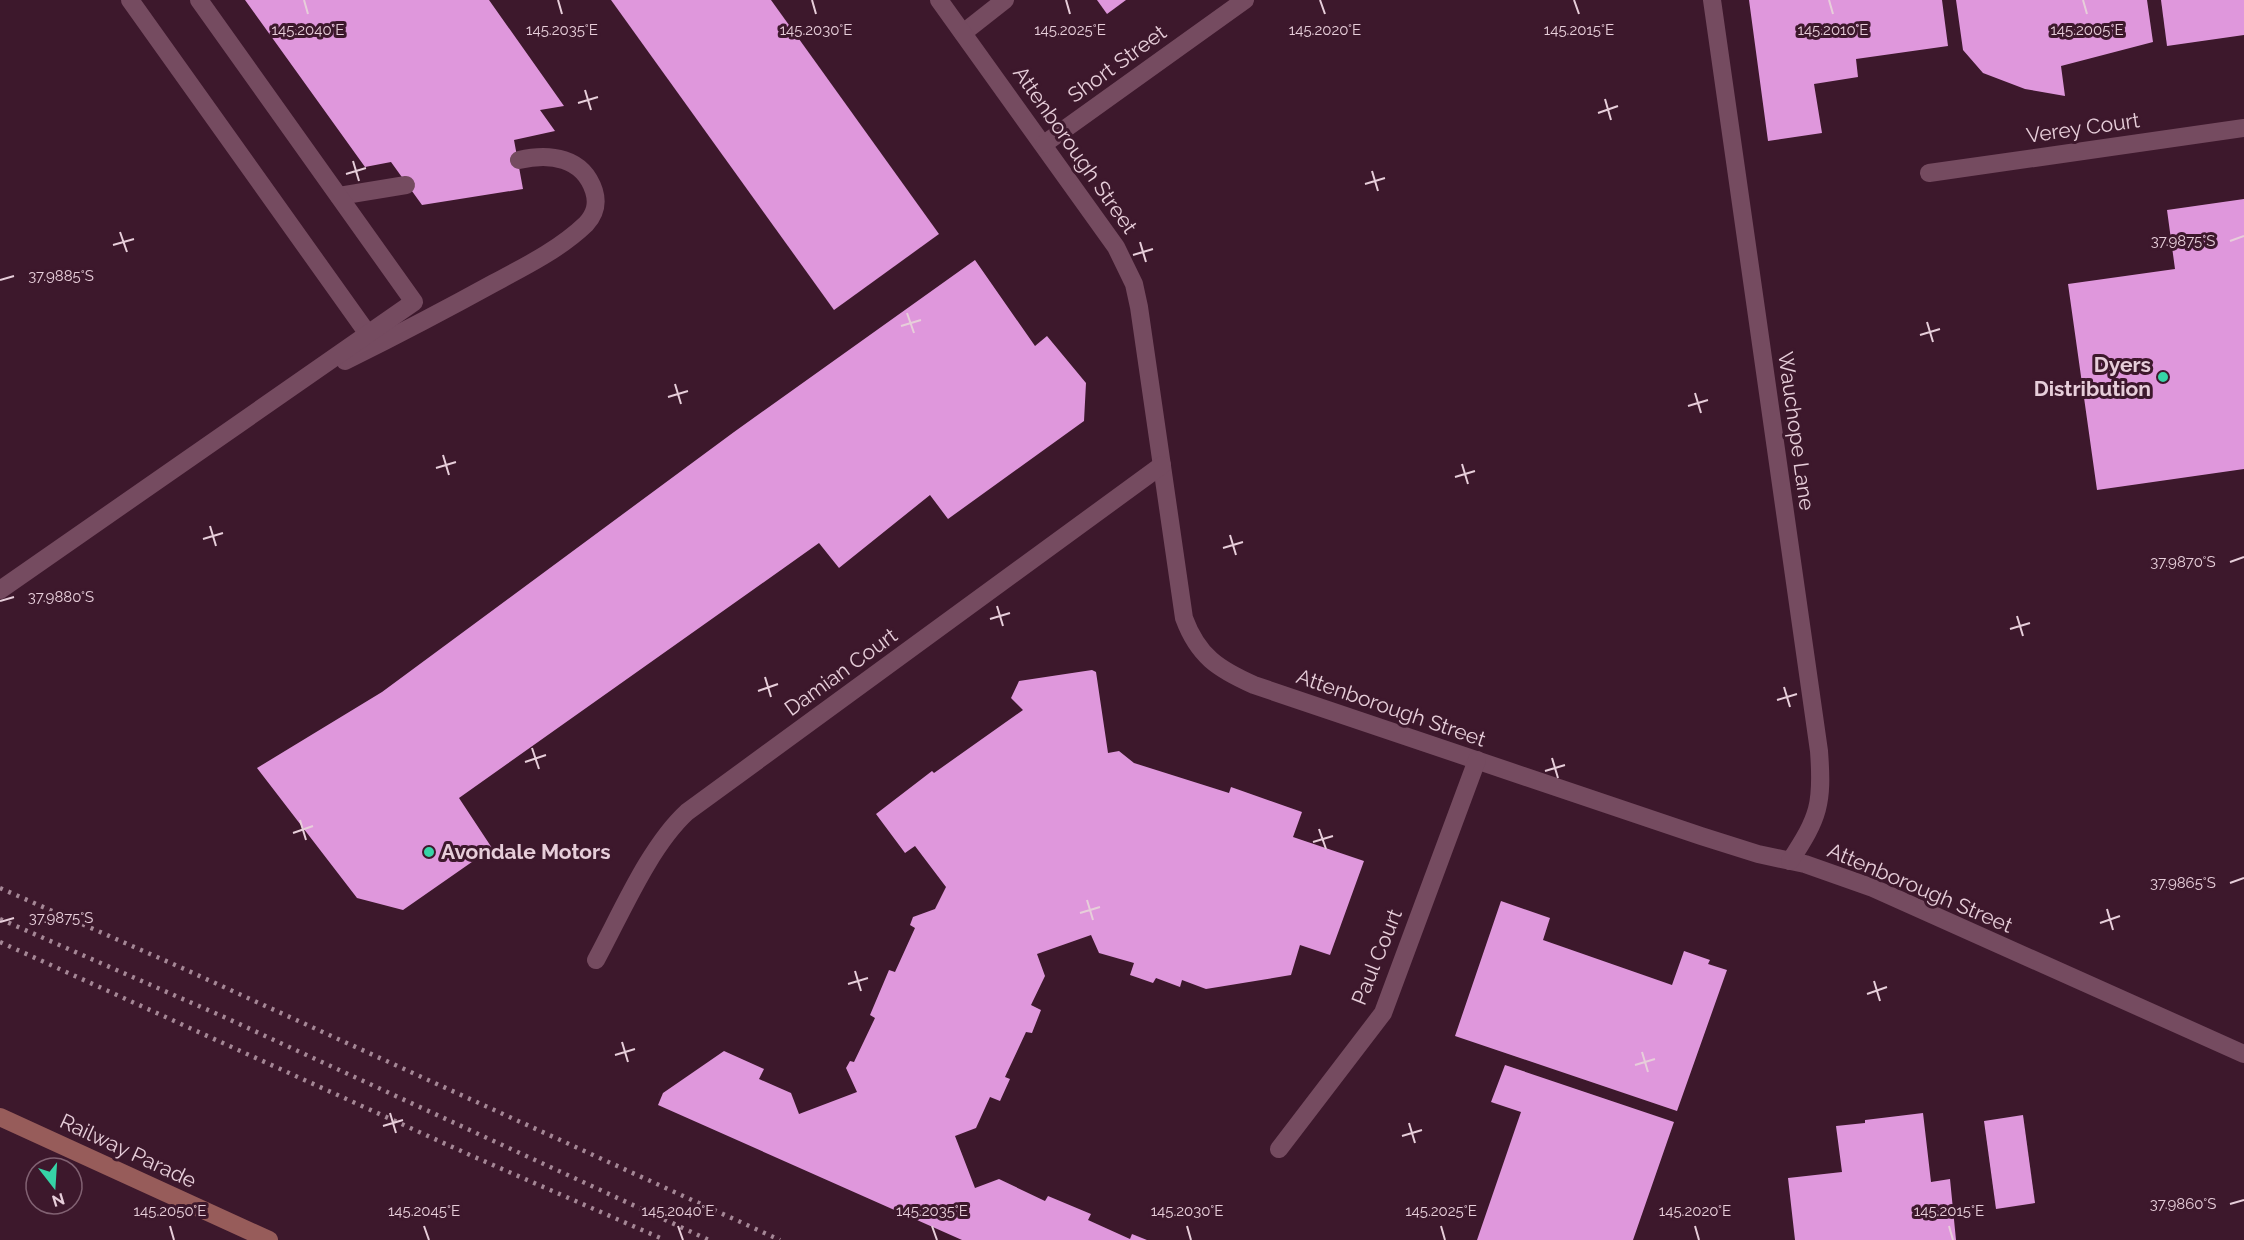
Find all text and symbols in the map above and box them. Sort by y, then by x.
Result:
street label: Short Street [1063,20,1171,108]
text: 145.2040°E [272,21,344,39]
text: 145.2035°E [526,21,598,39]
text: 145.2030°E [780,21,852,39]
text: 145.2025°E [1034,21,1106,39]
text: 145.2020°E [1289,21,1361,39]
text: 145.2015°E [1544,21,1614,39]
text: 145.2010°E [1797,21,1869,39]
text: 145.2005°E [2050,21,2124,39]
street label: Attenborough Street [1008,61,1143,238]
street label: Verey Court [2025,107,2141,148]
text: 37.9875°S [2151,232,2215,250]
text: 37.9885°S [28,267,94,285]
street label: Wauchope Lane [1773,350,1820,512]
place label: Dyers Distribution [2034,352,2151,401]
marker: Dyers Distribution [2156,370,2170,384]
text: 37.9870°S [2150,553,2216,571]
text: 37.9880°S [28,588,94,606]
street label: Damian Court [780,622,902,721]
street label: Attenborough Street [1293,663,1489,752]
street label: Attenborough Street [1824,837,2016,938]
place label: Avondale Motors [441,839,611,864]
marker: Avondale Motors [422,845,436,859]
text: 37.9865°S [2150,874,2216,892]
street label: Paul Court [1346,905,1407,1008]
text: 37.9875°S [29,909,93,927]
street label: Railway Parade [56,1108,200,1193]
north arrow [24,1156,84,1216]
text: N [50,1189,67,1211]
text: 37.9860°S [2150,1195,2216,1213]
text: 145.2050°E [134,1202,206,1220]
text: 145.2045°E [388,1202,460,1220]
text: 145.2040°E [642,1202,714,1220]
text: 145.2035°E [896,1202,968,1220]
text: 145.2030°E [1151,1202,1223,1220]
text: 145.2025°E [1405,1202,1477,1220]
text: 145.2020°E [1659,1202,1731,1220]
text: 145.2015°E [1914,1202,1984,1220]

